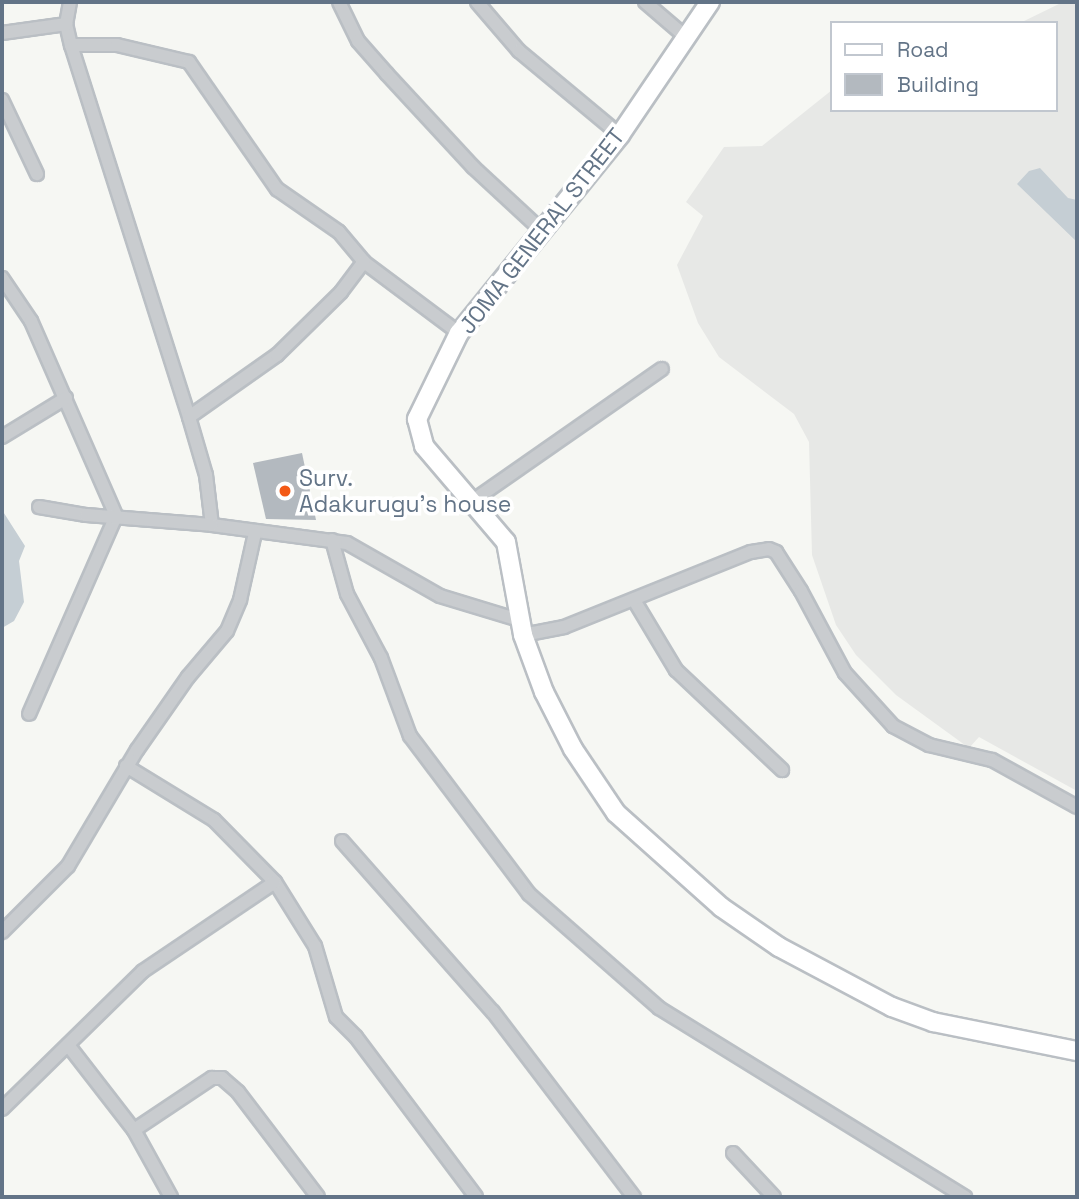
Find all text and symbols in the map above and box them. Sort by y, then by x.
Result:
legend [830,21,1058,112]
text: Road [897,36,949,63]
text: Building [897,71,979,98]
street label: JOMA GENERAL STREET [453,123,631,339]
place label: Surv. Adakurugu's house [299,464,511,518]
marker: Surv. Adakurugu's house [277,483,293,499]

